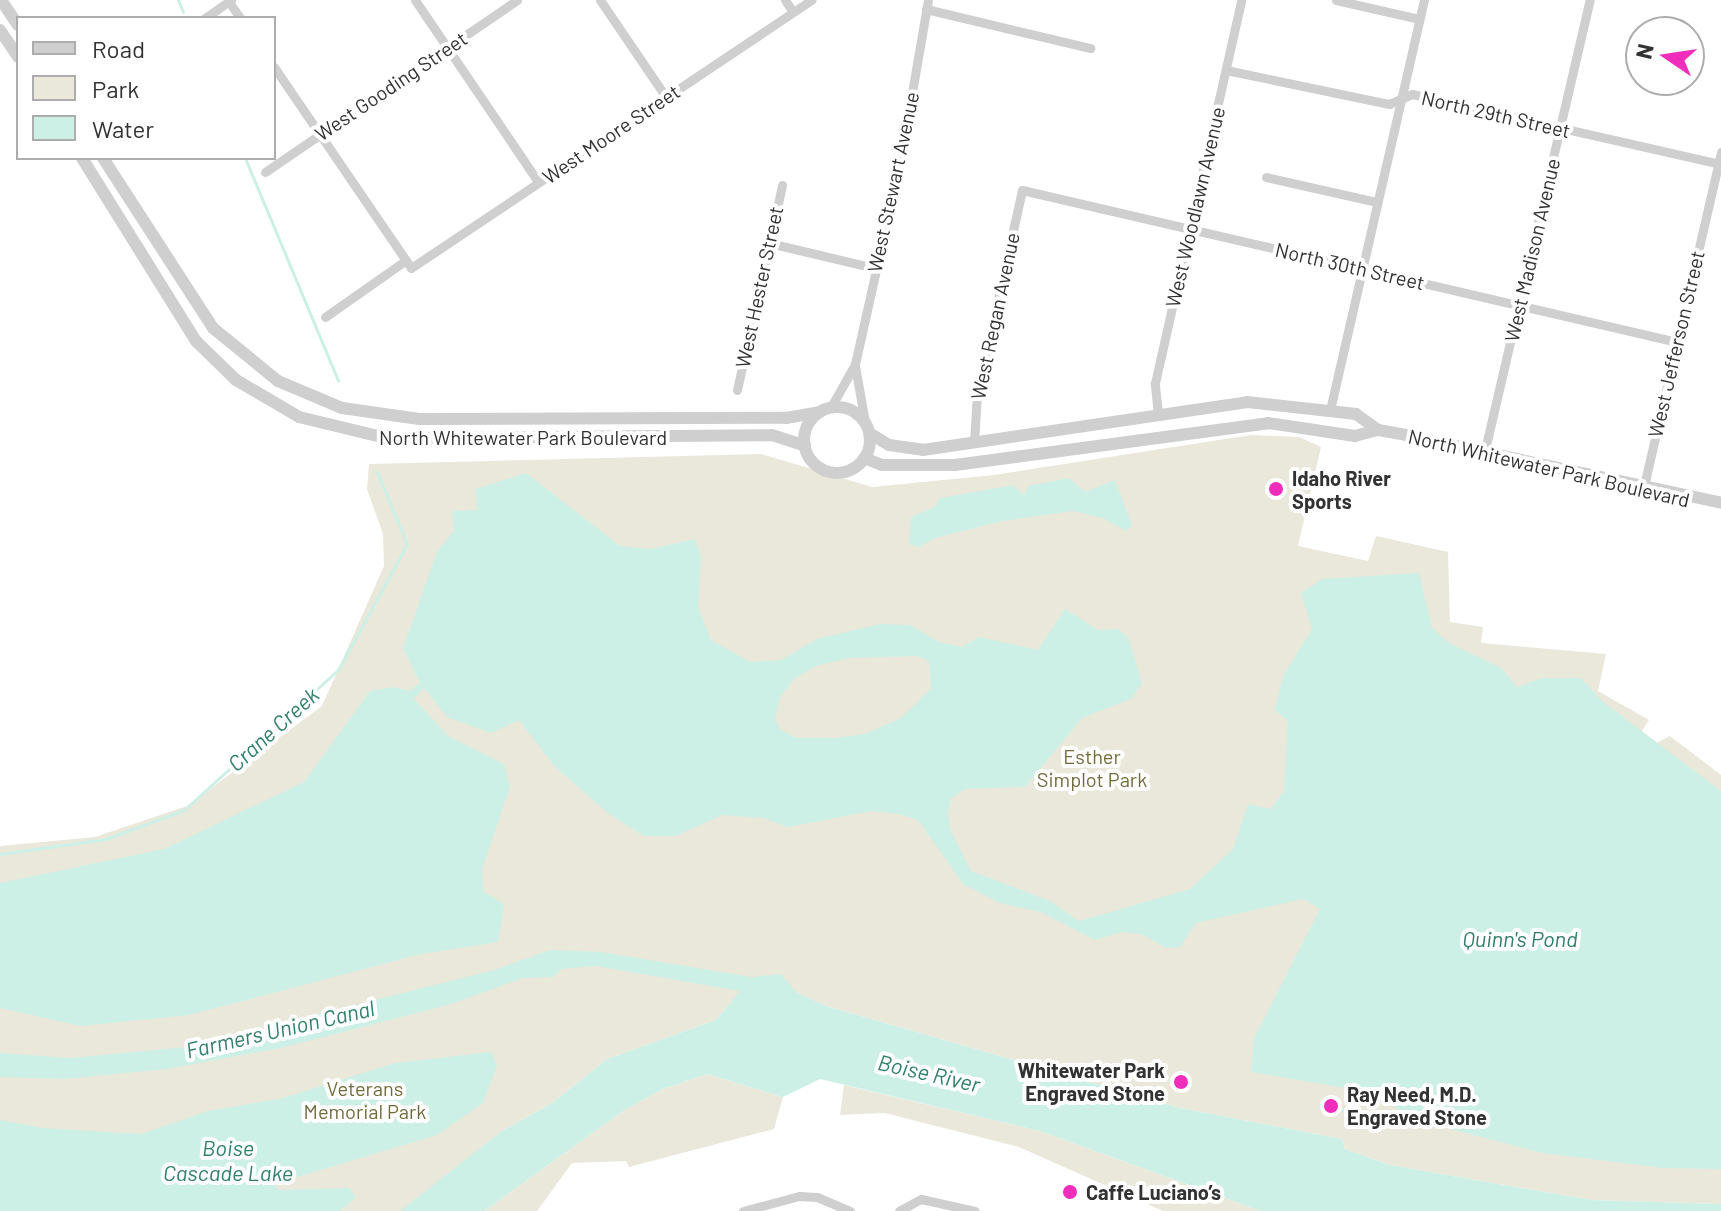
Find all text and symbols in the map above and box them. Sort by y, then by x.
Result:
legend [16,16,276,160]
north arrow [1625,16,1705,96]
street label: West Gooding Street [310,26,472,146]
text: Road [92,34,145,63]
text: N [1629,41,1658,61]
text: Park [92,74,139,103]
street label: West Moore Street [538,79,684,189]
street label: North 29th Street [1419,85,1573,143]
street label: West Stewart Avenue [862,90,924,274]
street label: West Woodlawn Avenue [1160,105,1230,309]
text: Water [92,114,154,143]
street label: West Madison Avenue [1499,156,1565,344]
street label: West Hester Street [730,204,788,370]
street label: West Regan Avenue [966,230,1024,402]
street label: North 30th Street [1273,237,1427,295]
street label: West Jefferson Street [1643,248,1709,440]
street label: North Whitewater Park Boulevard [1406,424,1692,512]
street label: North Whitewater Park Boulevard [379,425,667,449]
place label: Idaho River Sports [1292,466,1391,513]
marker: Idaho River Sports [1267,480,1285,498]
water label: Crane Creek [222,681,324,777]
park label: Esther Simplot Park [1037,744,1147,791]
water label: Quinn's Pond [1462,926,1578,952]
water label: Farmers Union Canal [183,994,377,1064]
water label: Boise River [875,1048,983,1098]
place label: Whitewater Park Engraved Stone [1017,1058,1165,1105]
marker: Whitewater Park Engraved Stone [1172,1073,1190,1091]
park label: Veterans Memorial Park [304,1076,426,1123]
place label: Ray Need, M.D. Engraved Stone [1347,1082,1487,1129]
marker: Ray Need, M.D. Engraved Stone [1322,1097,1340,1115]
water label: Boise Cascade Lake [163,1134,293,1186]
place label: Caffe Luciano’s [1086,1180,1221,1204]
marker: Caffe Luciano’s [1061,1183,1079,1201]

